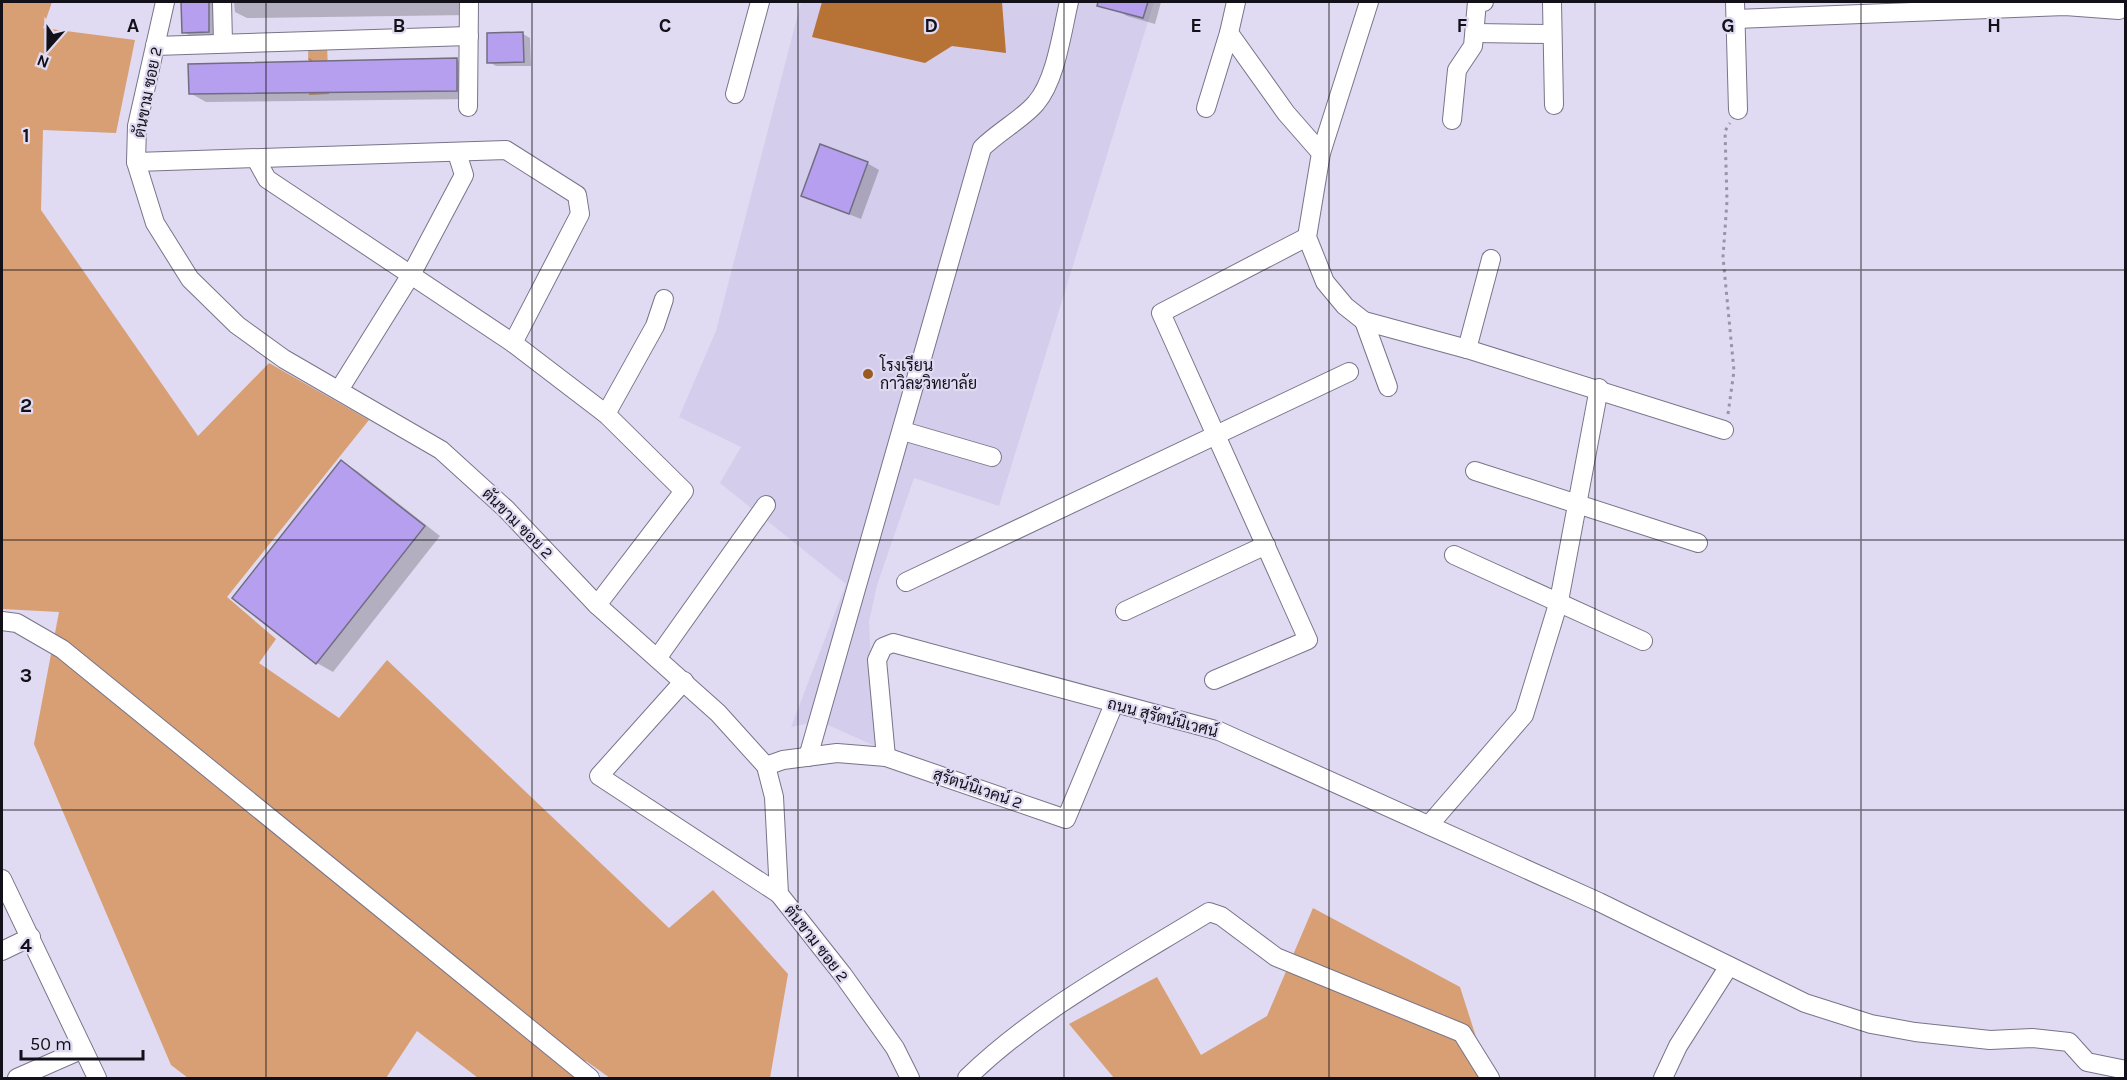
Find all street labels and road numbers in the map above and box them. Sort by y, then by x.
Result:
street label: ตันขาม ซอย 2 [128,45,166,139]
street label: ตันขาม ซอย 2 [478,483,558,563]
street label: ถนน สุรัตน์นิเวศน์ [1105,691,1221,743]
street label: สุรัตน์นิเวคน์ 2 [930,761,1026,815]
street label: ตันขาม ซอย 2 [781,900,853,986]

